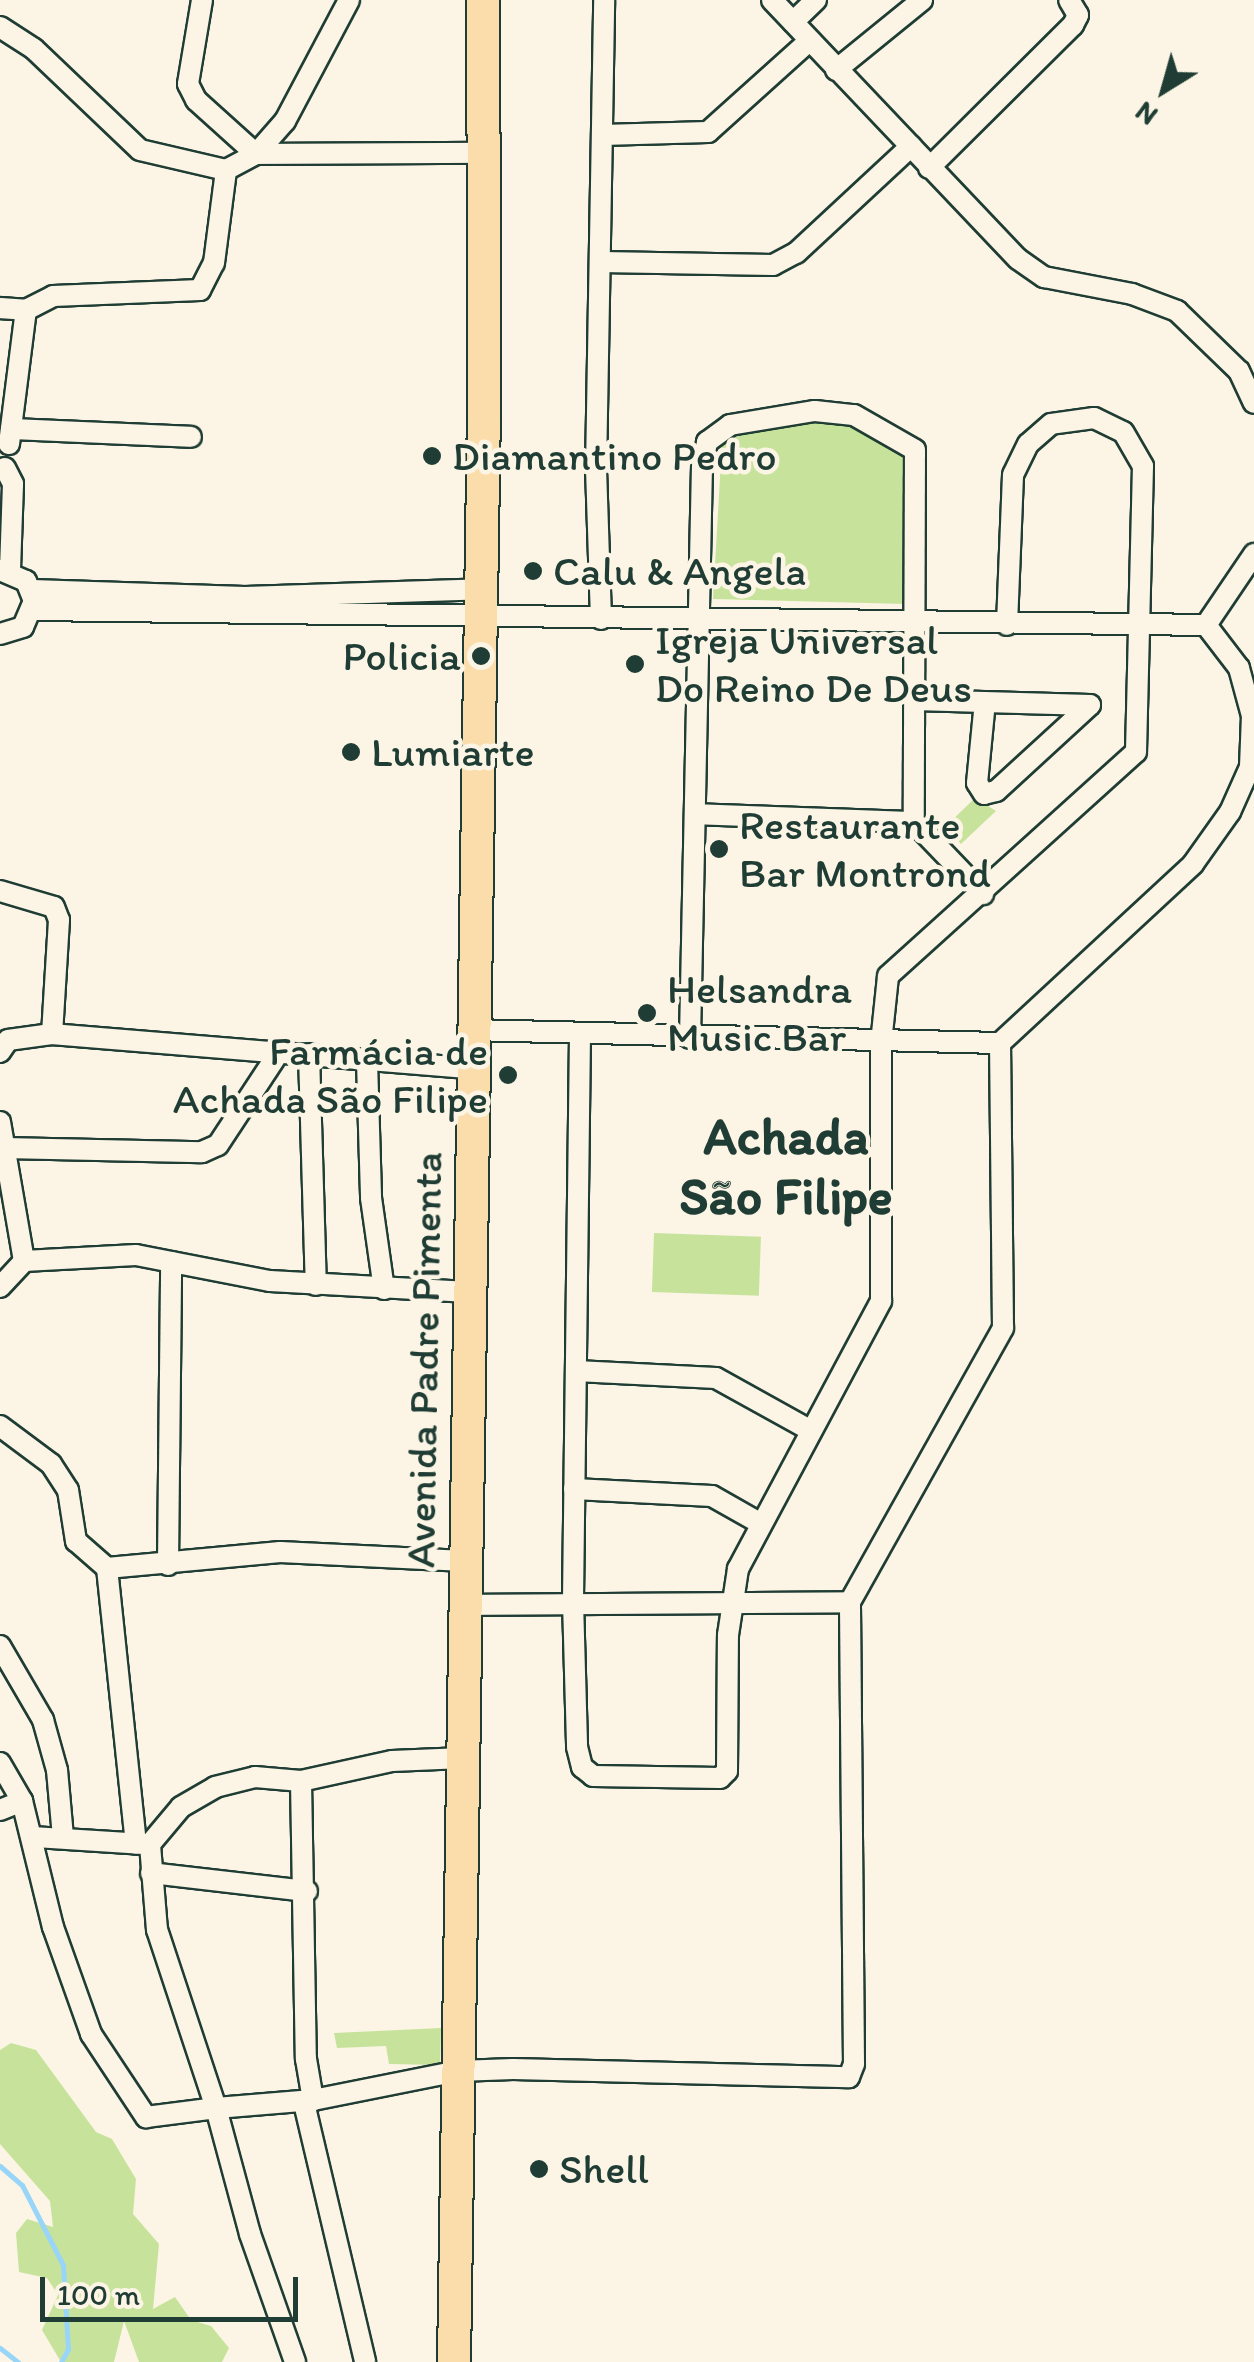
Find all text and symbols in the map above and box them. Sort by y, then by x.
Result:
north arrow [1114,40,1214,140]
text: N [1128,95,1164,133]
place label: Diamantino Pedro [452,431,775,481]
marker: Diamantino Pedro [421,445,443,467]
place label: Calu & Angela [553,546,807,596]
marker: Calu & Angela [522,560,544,582]
place label: Igreja Universal Do Reino De Deus [655,615,971,714]
place label: Policia [342,631,461,681]
marker: Policia [470,645,492,667]
marker: Igreja Universal Do Reino De Deus [624,653,646,675]
place label: Lumiarte [371,727,535,777]
marker: Lumiarte [340,741,362,763]
place label: Restaurante Bar Montrond [739,800,992,898]
marker: Restaurante Bar Montrond [708,838,730,860]
place label: Helsandra Music Bar [667,964,852,1062]
marker: Helsandra Music Bar [636,1002,658,1024]
place label: Farmácia de Achada São Filipe [173,1026,488,1124]
marker: Farmácia de Achada São Filipe [497,1064,519,1086]
district label: Achada São Filipe [679,1106,893,1228]
street label: Avenida Padre Pimenta [395,1152,453,1568]
place label: Shell [559,2144,649,2194]
marker: Shell [528,2158,550,2180]
scale bar [45,2257,302,2319]
text: 100 m [57,2276,140,2313]

